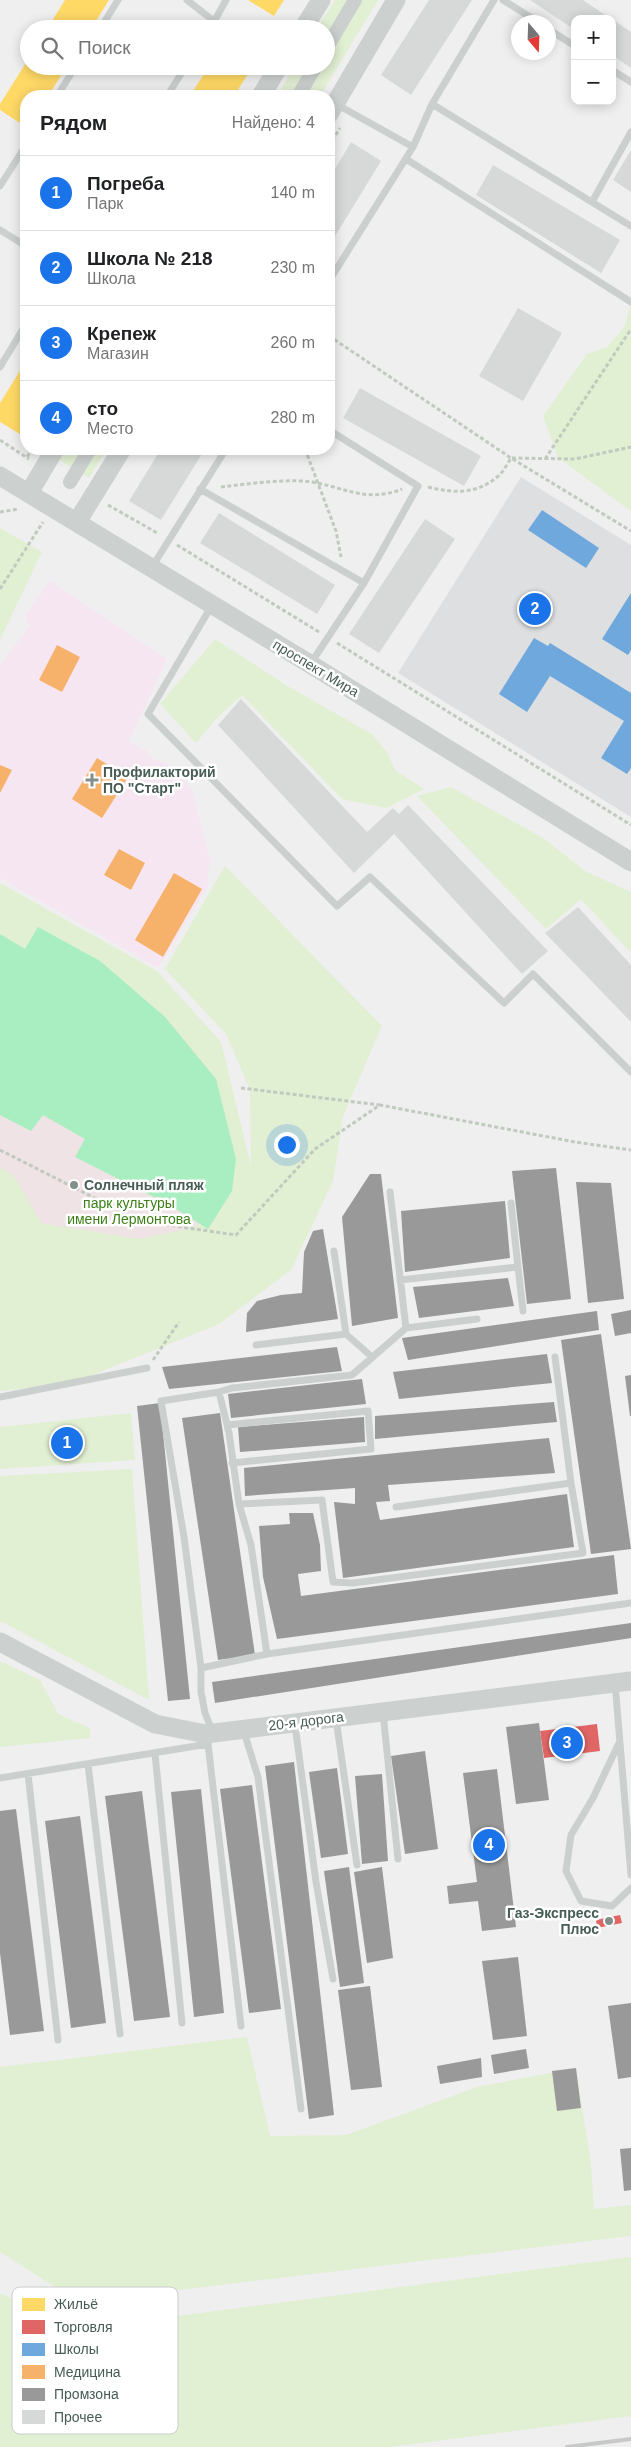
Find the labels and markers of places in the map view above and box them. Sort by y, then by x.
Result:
pin: 2 [519,590,551,628]
place label: Профилакторий ПО "Старт" [103,764,216,796]
marker: Профилакторий ПО "Старт" [85,773,99,787]
place label: Солнечный пляж [84,1177,205,1193]
marker: Солнечный пляж [68,1179,80,1191]
pin: 1 [51,1424,83,1462]
pin: 3 [551,1724,583,1762]
pin: 4 [473,1826,505,1864]
place label: Газ-Экспресс Плюс [507,1905,599,1937]
marker: Газ-Экспресс Плюс [603,1915,615,1927]

